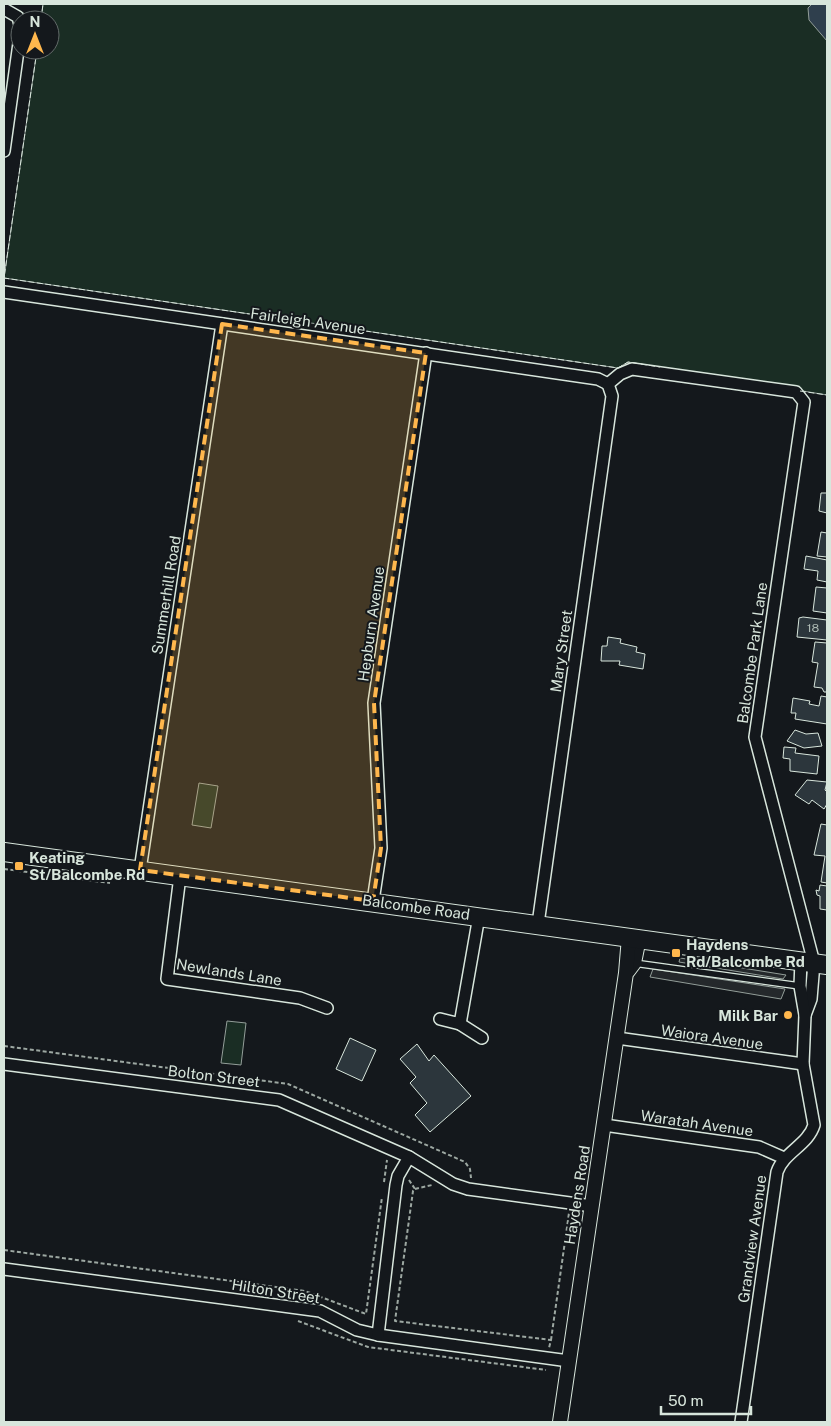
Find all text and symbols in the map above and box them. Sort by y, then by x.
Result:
north arrow [10,10,60,60]
text: N [30,14,40,30]
street label: Fairleigh Avenue [249,304,367,338]
street label: Summerhill Road [148,535,184,655]
street label: Hepburn Avenue [354,565,388,683]
street label: Balcombe Park Lane [734,581,770,725]
street label: Mary Street [547,609,575,693]
house number: 18 [807,621,820,635]
place label: Keating St/Balcombe Rd [29,849,145,883]
marker: Keating St/Balcombe Rd [13,860,25,872]
street label: Balcombe Road [361,891,471,923]
place label: Haydens Rd/Balcombe Rd [686,936,805,970]
marker: Haydens Rd/Balcombe Rd [670,947,682,959]
street label: Newlands Lane [175,955,283,989]
place label: Milk Bar [718,1007,778,1024]
marker: Milk Bar [782,1009,794,1021]
street label: Waiora Avenue [660,1021,764,1053]
street label: Bolton Street [167,1062,261,1090]
street label: Waratah Avenue [640,1107,754,1139]
street label: Haydens Road [561,1144,593,1246]
street label: Grandview Avenue [735,1174,769,1304]
street label: Hilton Street [230,1276,322,1306]
scale bar [661,1384,751,1416]
text: 50 m [668,1392,703,1409]

